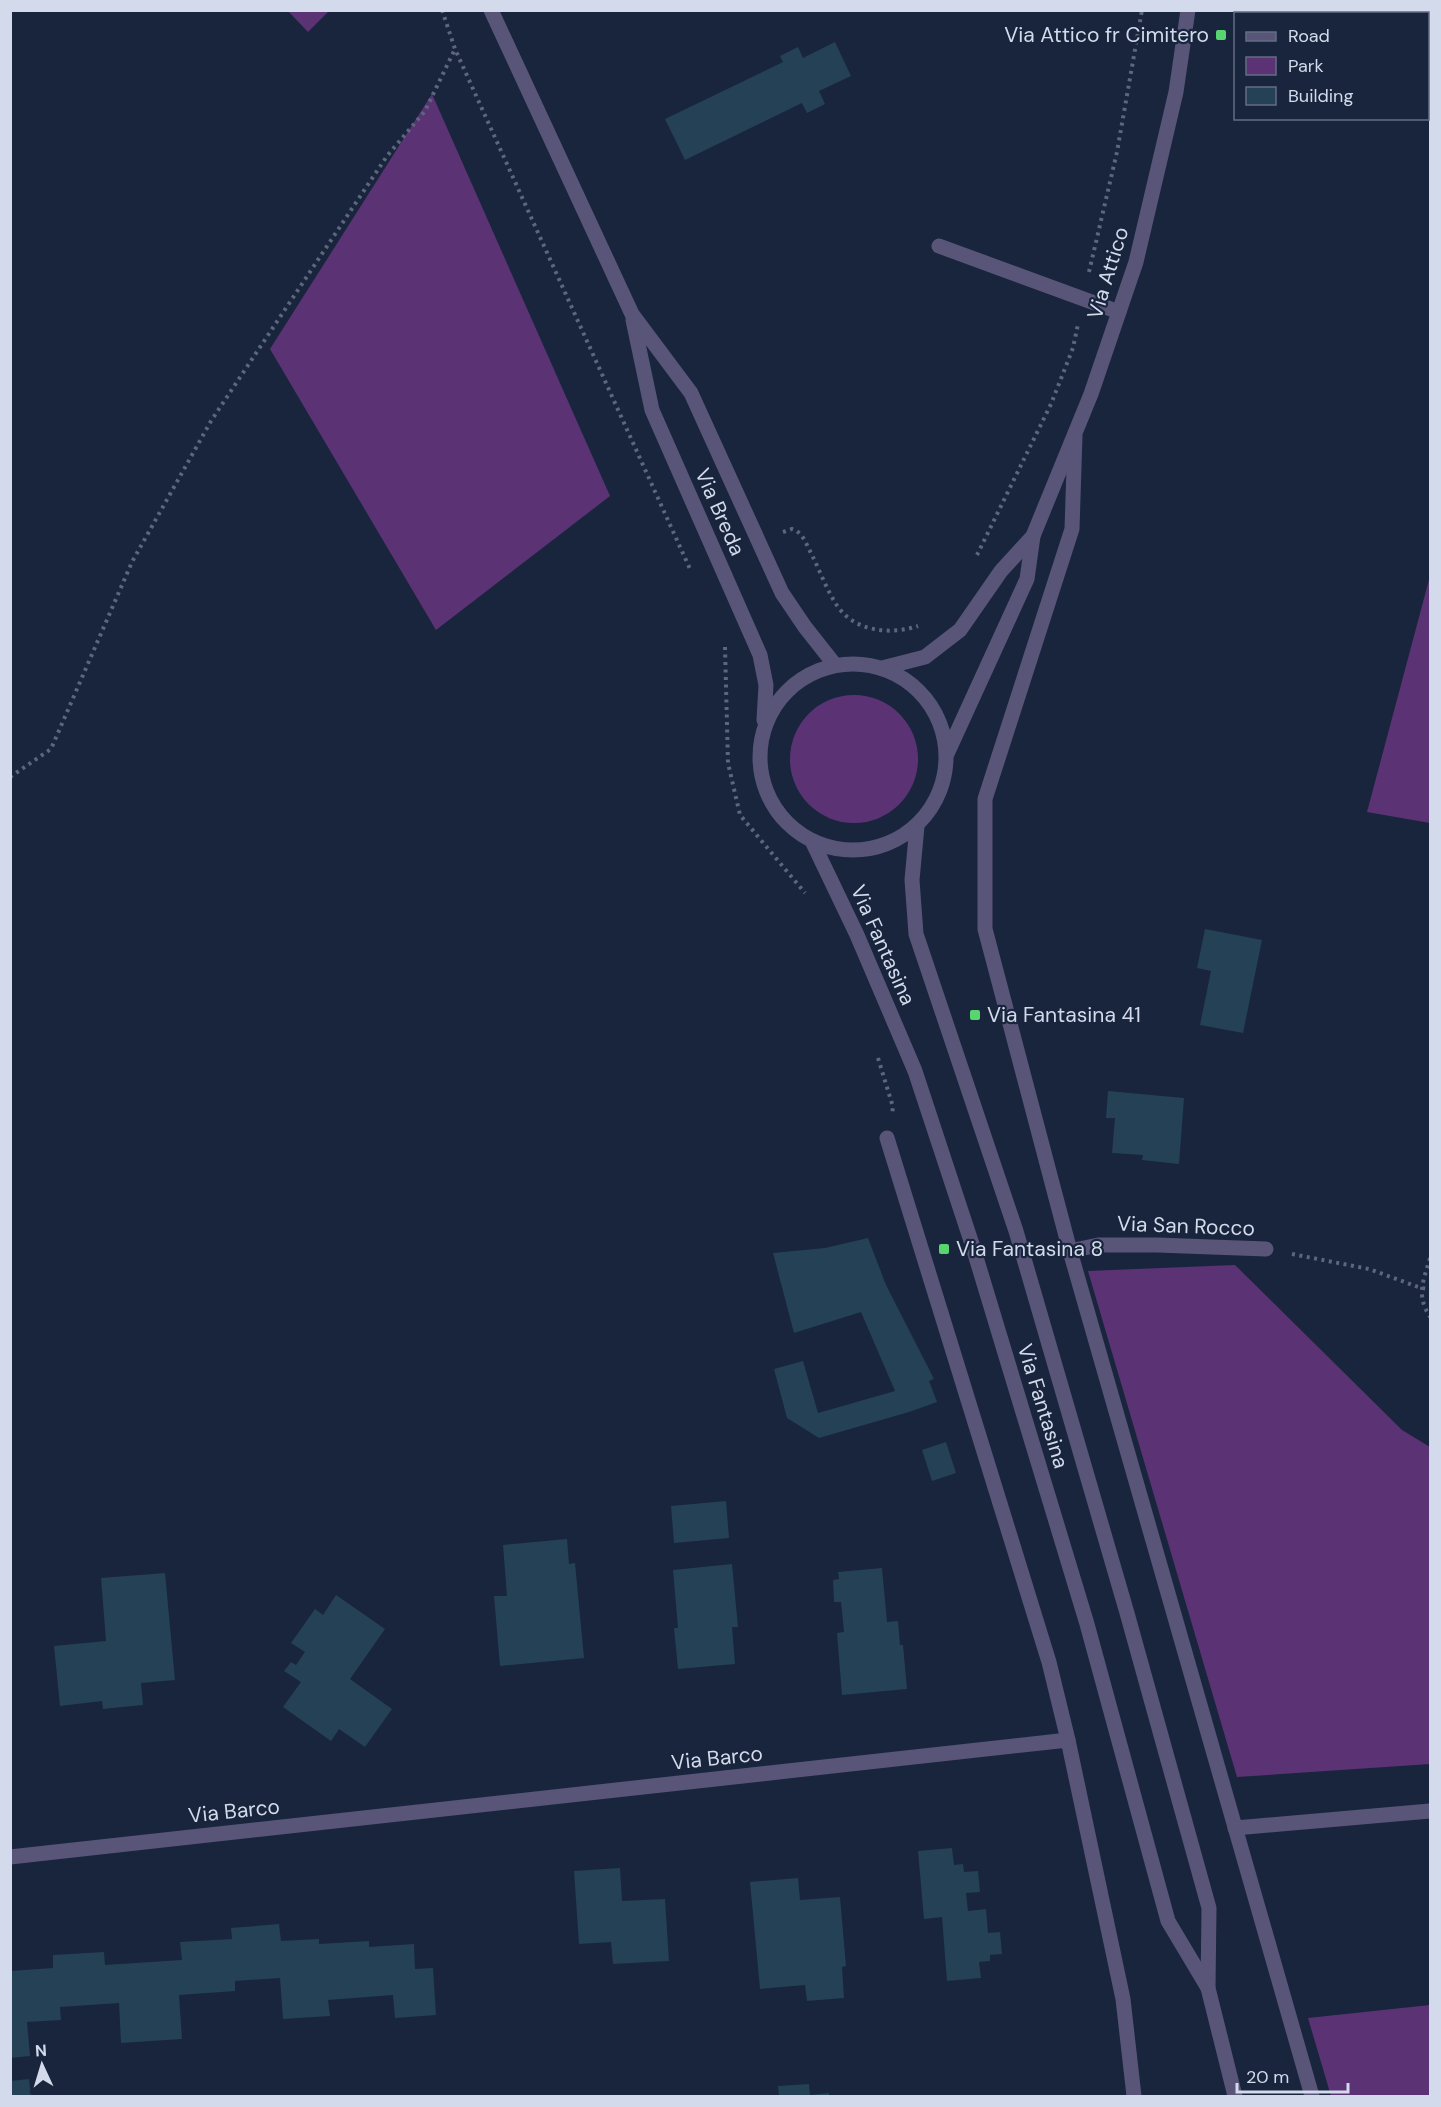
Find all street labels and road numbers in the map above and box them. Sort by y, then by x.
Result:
street label: Via Attico [1081,223,1135,323]
street label: Via Breda [688,464,752,560]
street label: Via Fantasina [844,880,922,1010]
street label: Via San Rocco [1116,1210,1256,1242]
street label: Via Fantasina [1011,1340,1075,1472]
street label: Via Barco [670,1739,764,1777]
street label: Via Barco [187,1792,281,1830]

